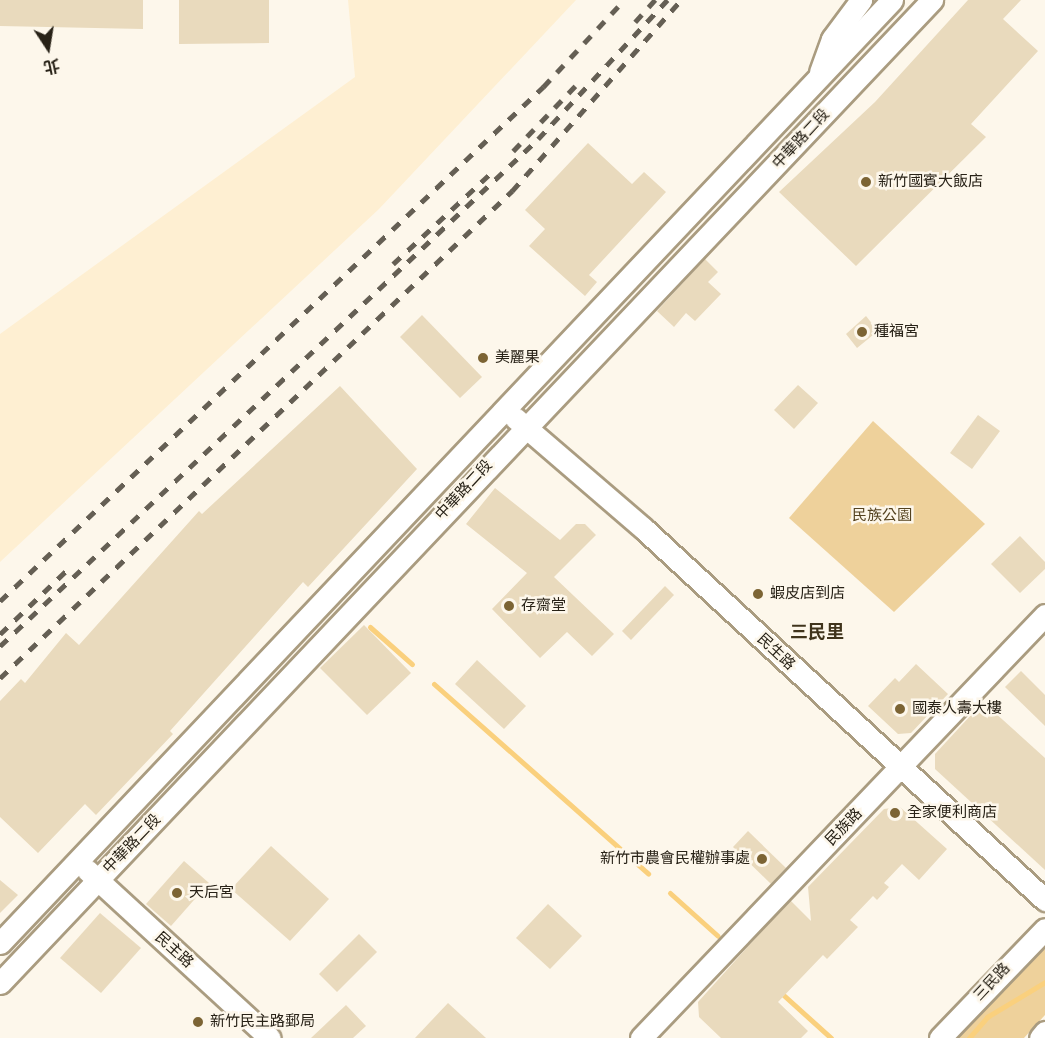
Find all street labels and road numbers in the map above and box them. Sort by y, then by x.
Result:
street label: 中華路二段 [769,105,833,173]
street label: 中華路二段 [432,456,496,524]
street label: 民生路 [753,630,799,674]
street label: 民族路 [822,805,866,849]
street label: 中華路二段 [99,811,165,877]
street label: 民主路 [151,928,197,972]
street label: 三民路 [970,959,1014,1005]

